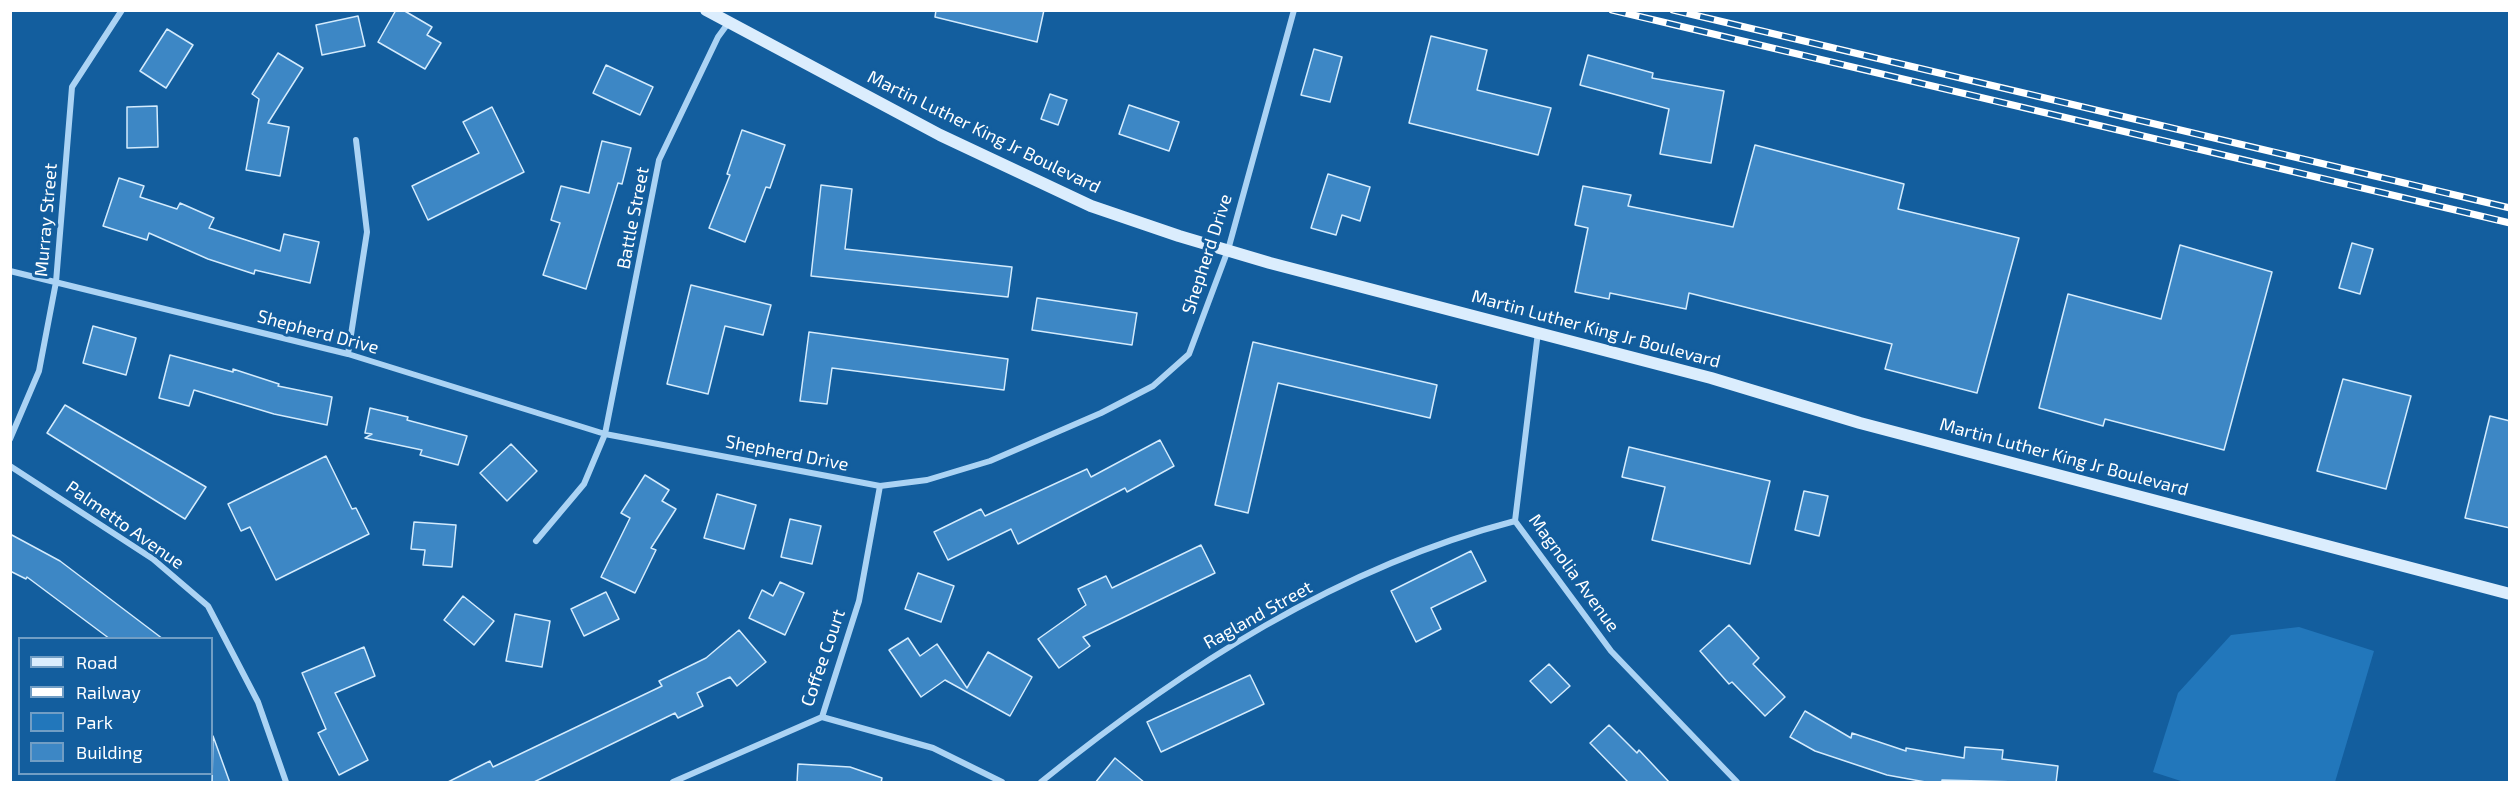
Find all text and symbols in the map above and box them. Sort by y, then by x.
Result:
street label: Martin Luther King Jr Boulevard [864,66,1104,198]
street label: Murray Street [30,162,62,278]
street label: Battle Street [612,165,654,271]
street label: Shepherd Drive [1177,191,1237,317]
street label: Martin Luther King Jr Boulevard [1469,285,1723,373]
street label: Shepherd Drive [255,305,381,359]
street label: Martin Luther King Jr Boulevard [1937,413,2191,501]
street label: Shepherd Drive [724,430,850,476]
street label: Palmetto Avenue [62,476,188,574]
street label: Magnolia Avenue [1524,510,1624,636]
street label: Ragland Street [1200,576,1316,654]
street label: Coffee Court [796,607,850,709]
legend [18,637,213,775]
text: Road [76,651,117,673]
text: Railway [76,681,141,703]
text: Park [76,711,113,733]
text: Building [76,741,143,763]

